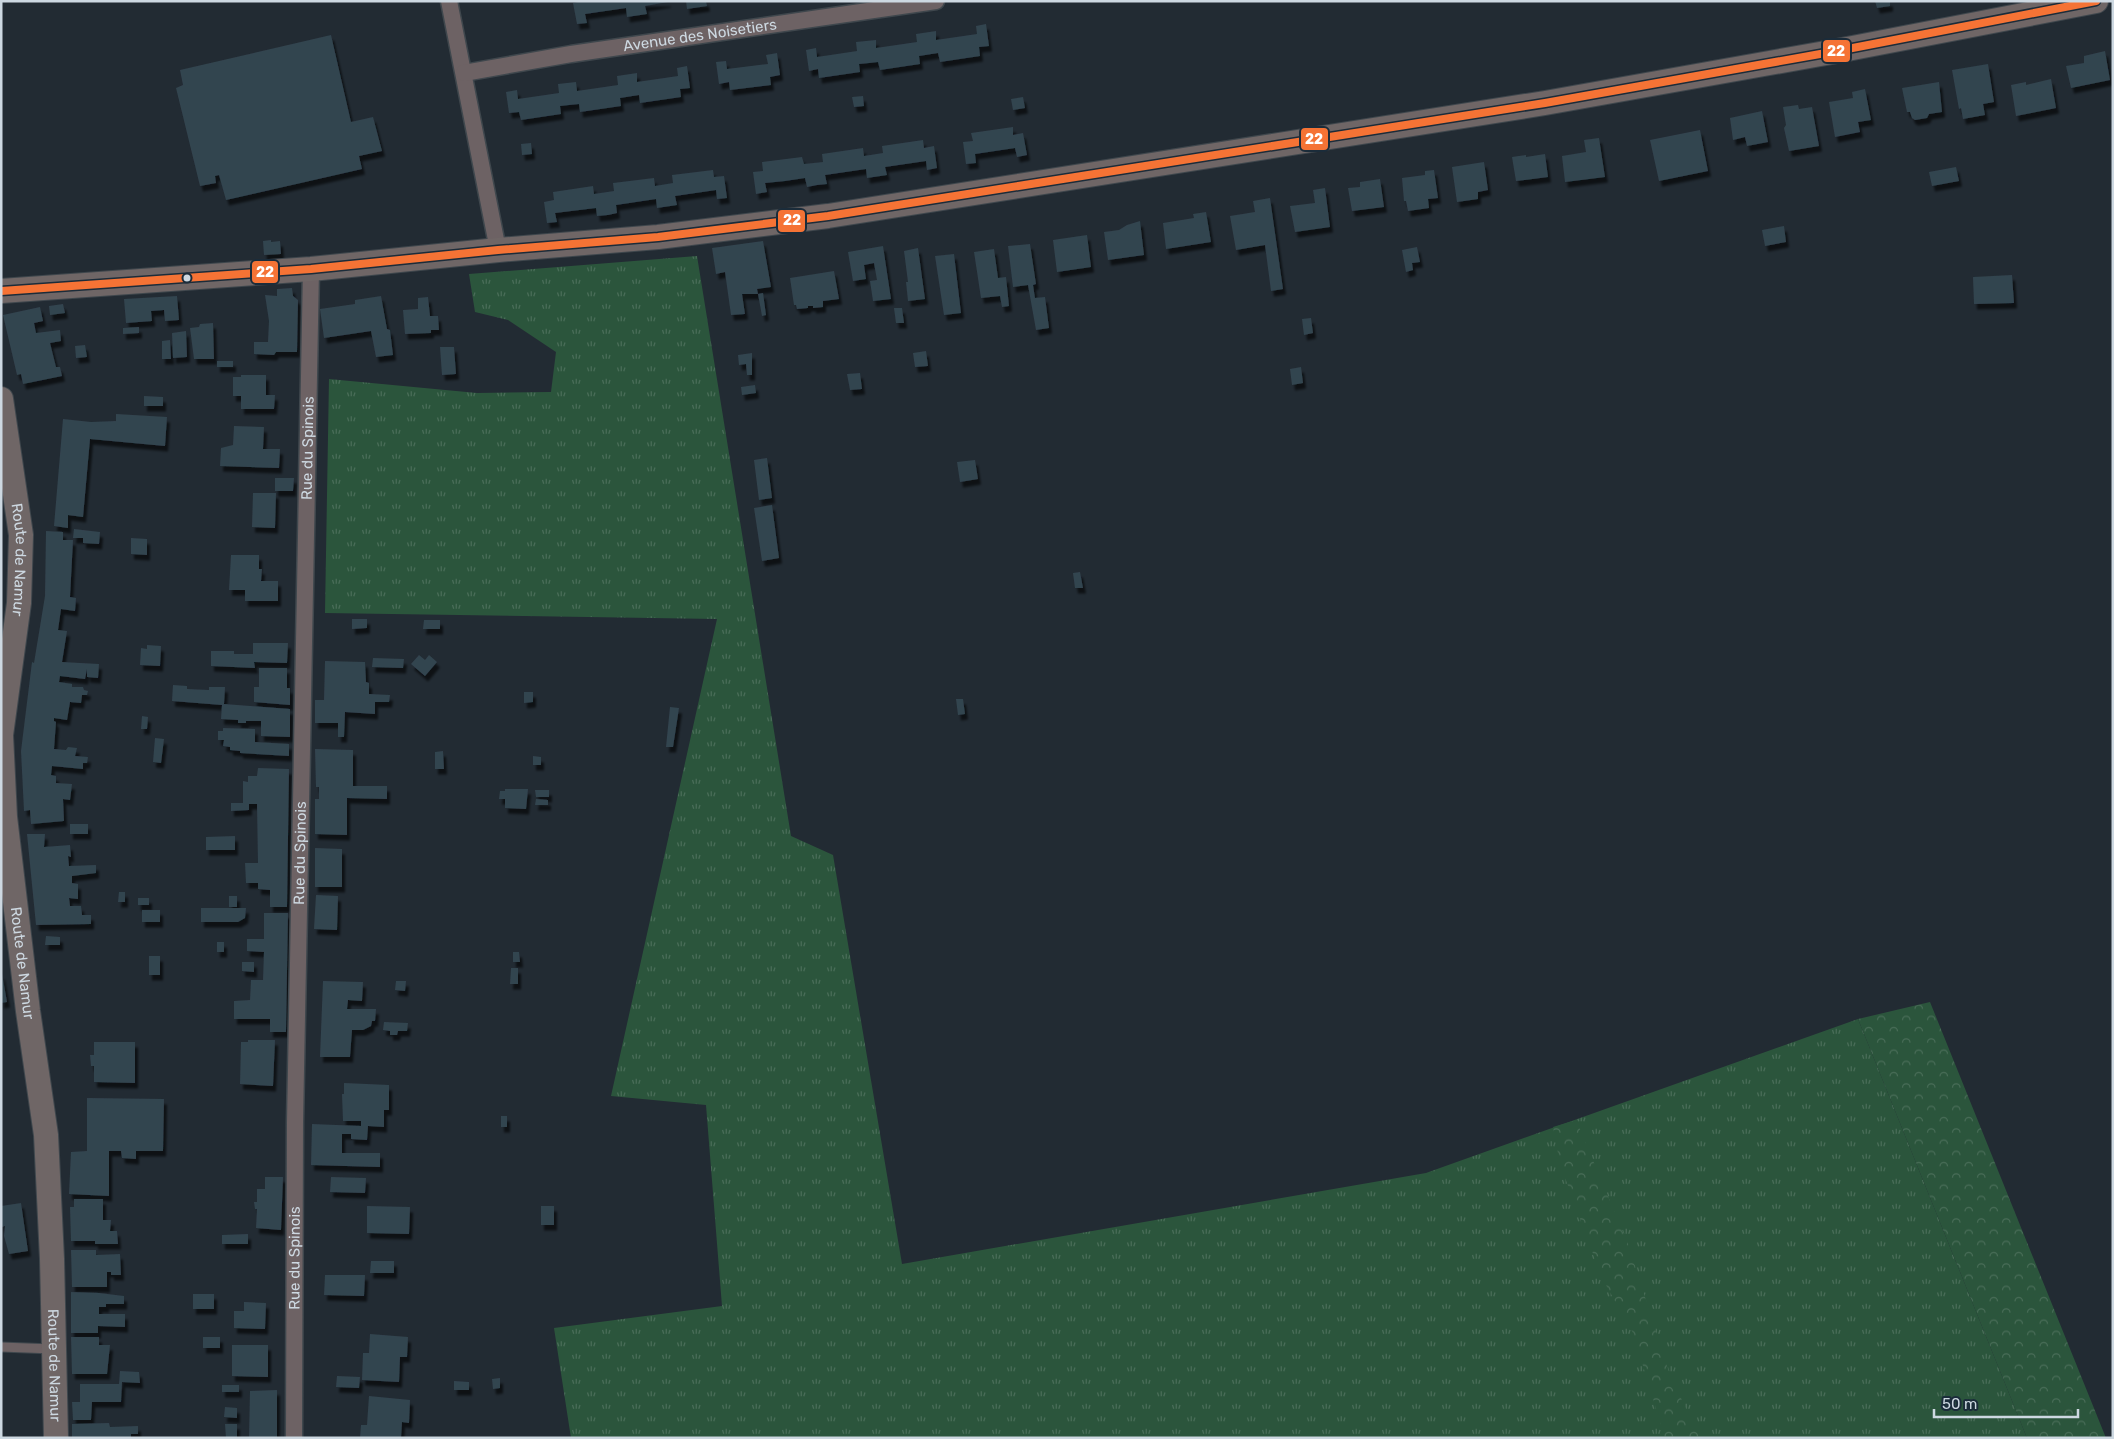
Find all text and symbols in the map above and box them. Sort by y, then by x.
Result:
street label: Avenue des Noisetiers [622,15,778,55]
line badge: 22 [1822,39,1851,63]
text: 22 [1827,43,1845,60]
line badge: 22 [1300,127,1329,151]
text: 22 [1305,131,1323,148]
line badge: 22 [777,209,806,233]
text: 22 [783,212,801,229]
line badge: 22 [251,260,279,284]
text: 22 [256,264,274,281]
unlabelled marker [182,273,192,283]
street label: Rue du Spinois [298,396,318,500]
street label: Route de Namur [7,502,30,617]
street label: Rue du Spinois [290,801,310,905]
street label: Route de Namur [7,906,38,1021]
street label: Rue du Spinois [285,1206,304,1310]
street label: Route de Namur [44,1309,65,1422]
scale bar [1934,1386,2078,1418]
text: 50 m [1942,1395,1977,1413]

